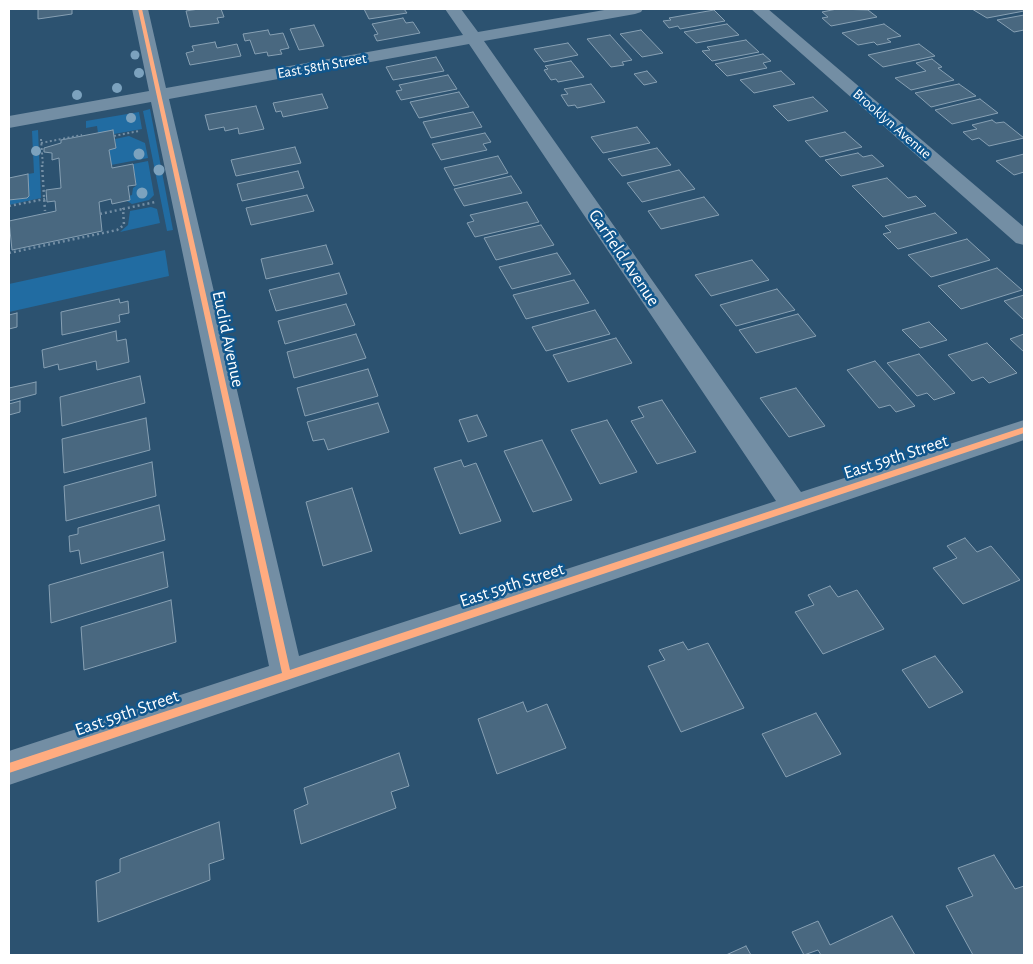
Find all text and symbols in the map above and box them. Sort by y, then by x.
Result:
street label: East 58th Street [276,49,368,83]
street label: Brooklyn Avenue [849,85,935,163]
street label: Garfield Avenue [584,206,664,310]
street label: Euclid Avenue [207,289,249,389]
street label: East 59th Street [841,430,951,484]
street label: East 59th Street [457,558,567,612]
street label: East 59th Street [72,685,182,741]

